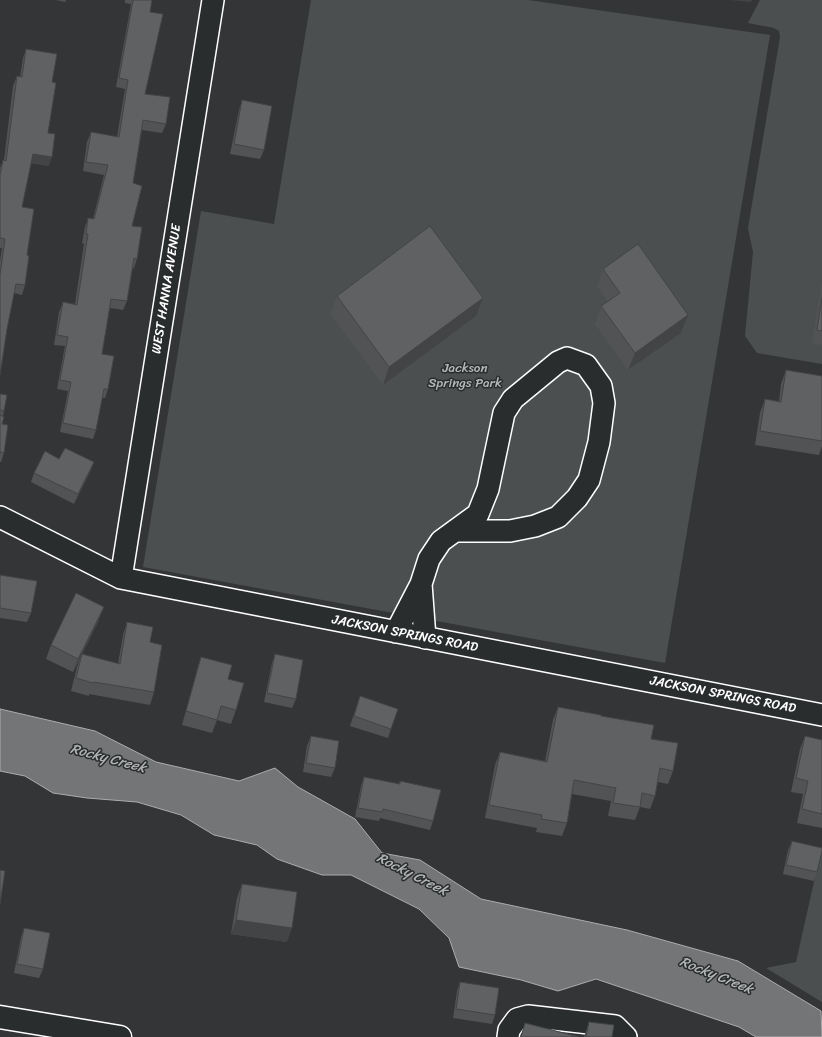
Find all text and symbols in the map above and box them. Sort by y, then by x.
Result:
street label: WEST HANNA AVENUE [149,223,185,355]
park label: Jackson Springs Park [428,361,502,392]
street label: JACKSON SPRINGS ROAD [331,612,479,656]
street label: JACKSON SPRINGS ROAD [649,673,797,717]
water label: Rocky Creek [69,741,147,777]
water label: Rocky Creek [374,850,450,900]
water label: Rocky Creek [677,954,755,998]

